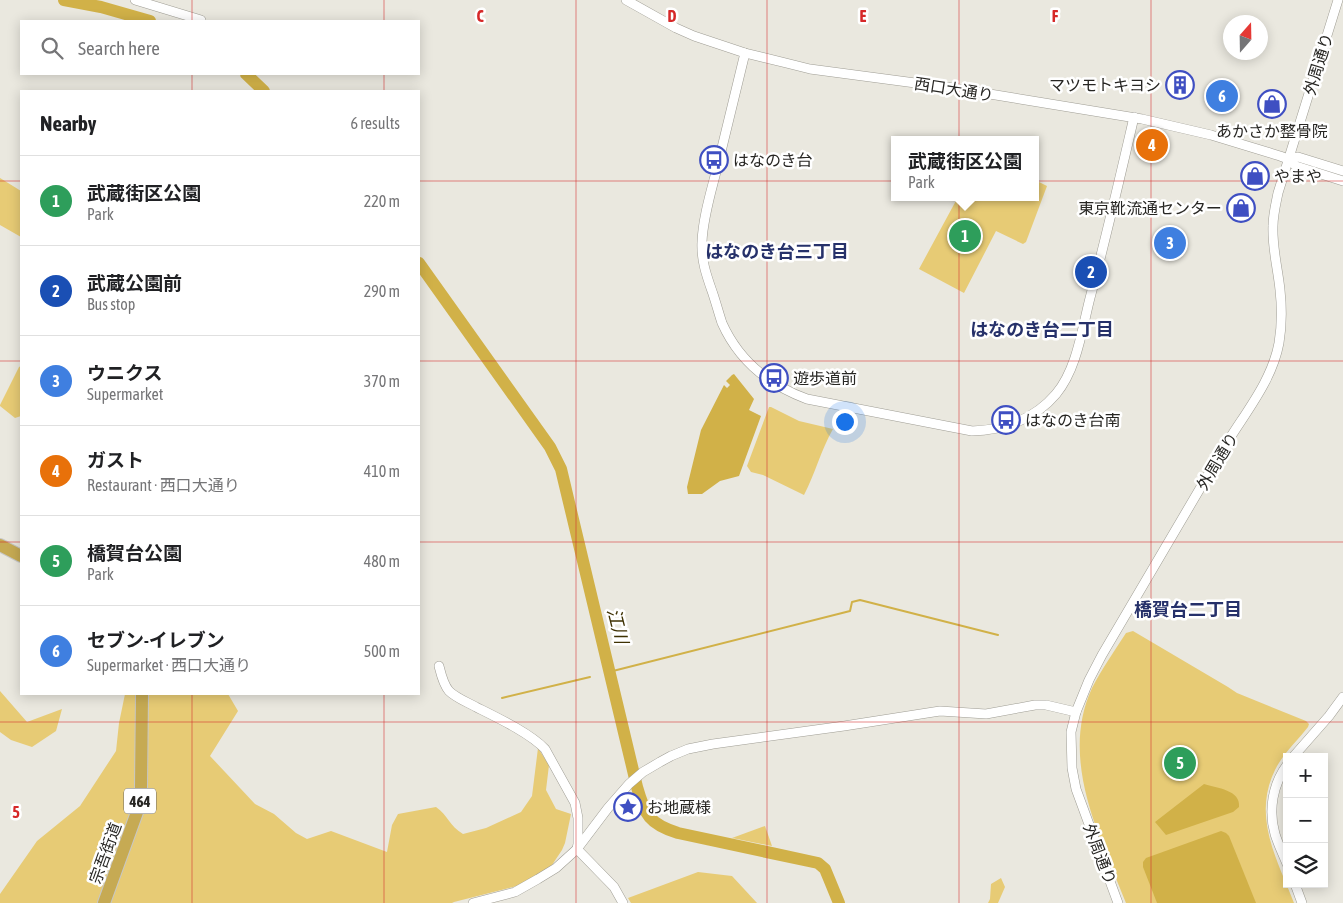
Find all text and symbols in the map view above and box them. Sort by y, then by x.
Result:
text: C [476,7,484,25]
text: D [668,7,677,25]
text: E [860,7,867,25]
text: F [1052,7,1059,25]
north arrow [1223,15,1268,60]
search box [20,20,420,75]
street label: 外周通り [1300,31,1336,97]
icon: search [38,34,66,62]
text: Search here [78,37,160,59]
building icon: マツモトキヨシ [1165,70,1195,100]
street label: 西口大通り [913,74,995,104]
place label: マツモトキヨシ [1049,76,1161,94]
pin: 6 [1206,77,1238,115]
shop icon: あかさか整骨院 [1257,89,1287,119]
text: Nearby [40,111,96,135]
text: 6 results [350,114,400,132]
place label: あかさか整骨院 [1216,122,1328,140]
pin: 4 [1136,126,1168,164]
popup [891,136,1039,201]
bus stop icon: はなのき台 [699,145,729,175]
text: 武蔵街区公園 [908,150,1022,172]
place label: はなのき台 [733,151,813,169]
shop icon: やまや [1240,161,1270,191]
place label: やまや [1274,167,1322,185]
text: Park [908,173,935,191]
text: 武蔵街区公園 [87,182,201,204]
text: 1 [52,192,60,210]
text: 220 m [364,192,400,210]
shop icon: 東京靴流通センター [1226,193,1256,223]
place label: 東京靴流通センター [1078,199,1222,217]
text: Park [87,205,114,223]
pin: 1 [949,217,981,255]
pin: 3 [1154,224,1186,262]
district label: はなのき台三丁目 [705,241,849,262]
pin: 2 [1075,253,1107,291]
text: 武蔵公園前 [87,272,182,294]
text: 2 [52,282,60,300]
text: 290 m [364,282,400,300]
text: Bus stop [87,295,135,313]
district label: はなのき台二丁目 [970,319,1114,340]
text: ウニクス [87,362,162,384]
bus stop icon: 遊歩道前 [759,363,789,393]
place label: 遊歩道前 [793,369,857,387]
text: 3 [52,372,60,390]
text: 370 m [364,372,400,390]
text: Supermarket [87,385,163,403]
bus stop icon: はなのき台南 [991,405,1021,435]
your location [832,409,858,435]
place label: はなのき台南 [1025,411,1121,429]
street label: 外周通り [1193,429,1241,493]
text: ガスト [87,449,144,471]
text: 4 [52,462,60,480]
text: 410 m [364,462,400,480]
text: Restaurant · 西口大通り [87,476,240,494]
text: 橋賀台公園 [87,542,182,564]
text: 5 [52,552,60,570]
text: 480 m [364,552,400,570]
text: Park [87,565,114,583]
district label: 橋賀台二丁目 [1134,599,1242,620]
water label: 江川 [603,606,633,648]
text: セブン-イレブン [87,629,225,651]
text: 6 [52,642,60,660]
text: 500 m [364,642,400,660]
text: Supermarket · 西口大通り [87,656,251,674]
pin: 5 [1164,744,1196,782]
map controls [1283,753,1328,888]
button: + [1283,753,1328,798]
road number: 464 [124,788,156,814]
place icon: お地蔵様 [613,792,643,822]
place label: お地蔵様 [647,798,711,816]
button: − [1283,798,1328,843]
text: 5 [12,803,20,821]
street label: 宗吾街道 [86,820,124,886]
street label: 外周通り [1080,821,1120,887]
button: layers [1283,843,1328,888]

